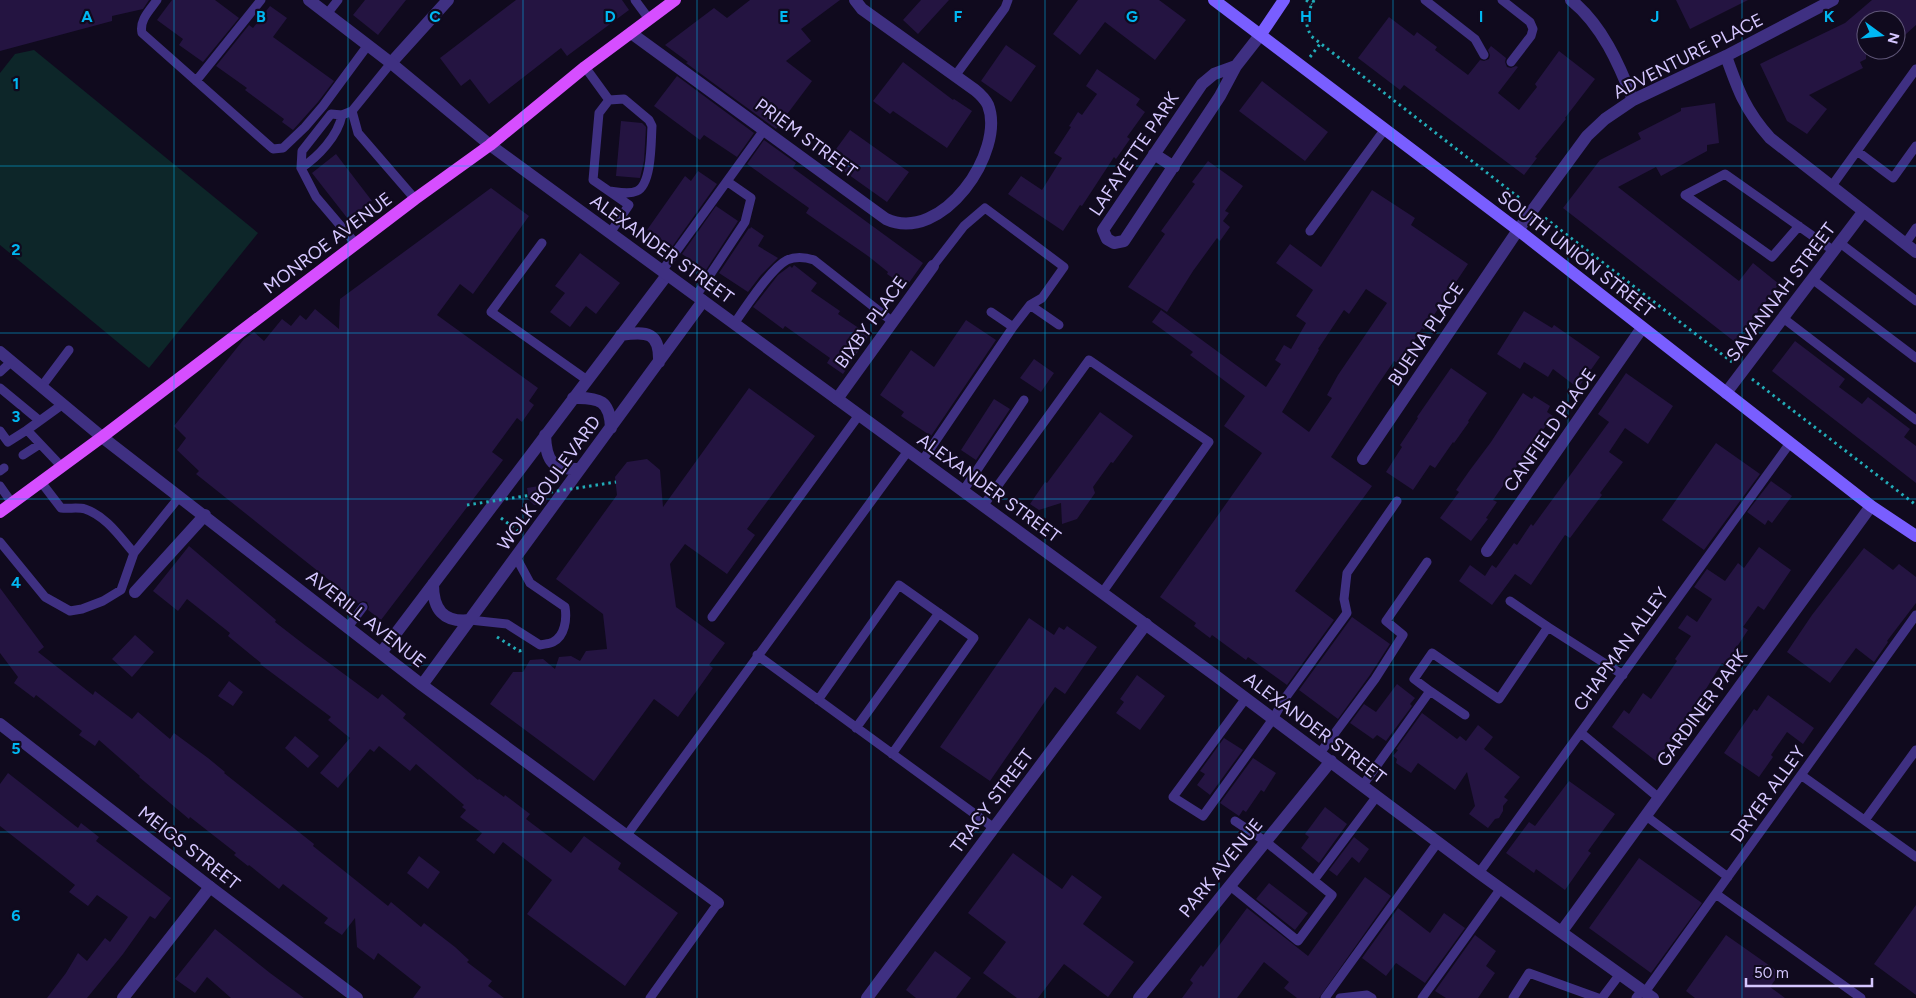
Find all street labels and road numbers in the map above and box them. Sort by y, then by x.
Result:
street label: ADVENTURE PLACE [1609,9,1767,103]
street label: LAFAYETTE PARK [1084,88,1184,220]
street label: PRIEM STREET [751,94,861,182]
street label: SOUTH UNION STREET [1493,186,1659,322]
street label: MONROE AVENUE [259,187,397,299]
street label: ALEXANDER STREET [586,190,738,308]
street label: SAVANNAH STREET [1722,218,1840,366]
street label: BIXBY PLACE [830,272,912,372]
street label: BUENA PLACE [1383,278,1469,390]
street label: CANFIELD PLACE [1499,364,1601,496]
street label: WOLK BOULEVARD [493,411,605,555]
street label: ALEXANDER STREET [913,429,1065,547]
street label: AVERILL AVENUE [302,565,430,673]
street label: CHAPMAN ALLEY [1569,583,1673,715]
street label: GARDINER PARK [1652,645,1752,771]
street label: ALEXANDER STREET [1240,668,1390,788]
street label: DRYER ALLEY [1726,742,1810,846]
street label: TRACY STREET [946,744,1038,857]
street label: MEIGS STREET [134,801,244,895]
street label: PARK AVENUE [1174,814,1268,922]

